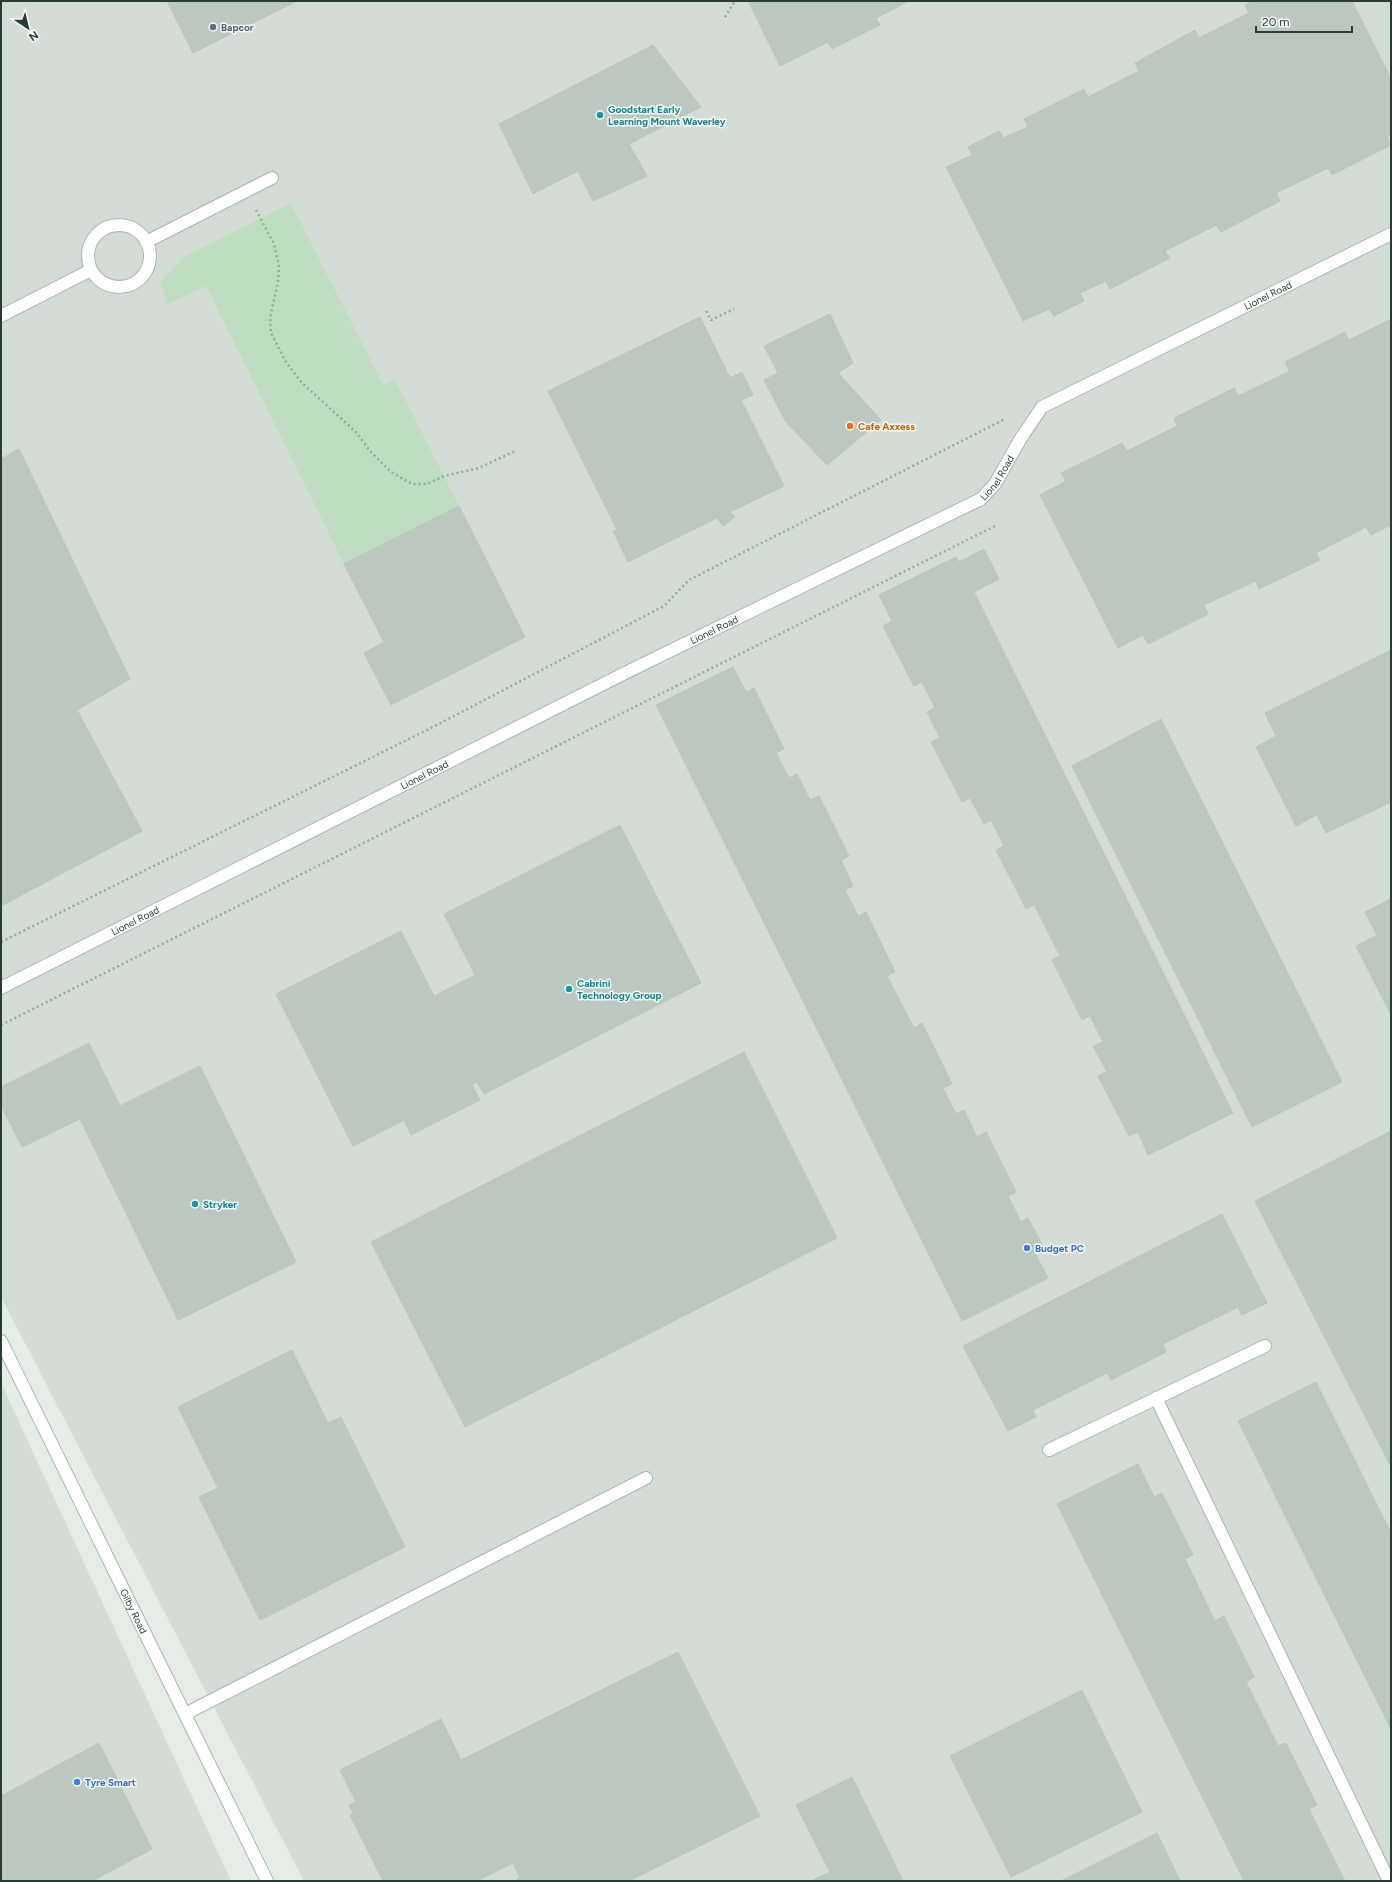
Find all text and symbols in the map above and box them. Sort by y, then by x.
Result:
north arrow [8,8,48,48]
scale bar [1256,8,1352,34]
text: 20 m [1262,15,1290,29]
place label: Bapcor [221,21,254,34]
marker: Bapcor [208,22,218,32]
text: N [26,28,41,44]
place label: Goodstart Early Learning Mount Waverley [608,103,726,128]
marker: Goodstart Early Learning Mount Waverley [595,110,605,120]
street label: Lionel Road [1242,278,1294,313]
place label: Cafe Axxess [858,420,915,433]
marker: Cafe Axxess [845,421,855,431]
street label: Lionel Road [977,453,1017,503]
street label: Lionel Road [688,613,741,647]
street label: Lionel Road [398,757,451,792]
street label: Lionel Road [109,903,161,938]
place label: Cabrini Technology Group [577,977,662,1002]
marker: Cabrini Technology Group [564,984,574,994]
place label: Stryker [203,1198,237,1211]
marker: Stryker [190,1199,200,1209]
place label: Budget PC [1035,1242,1084,1255]
marker: Budget PC [1022,1243,1032,1253]
street label: Gilby Road [117,1587,150,1636]
place label: Tyre Smart [85,1776,136,1789]
marker: Tyre Smart [72,1777,82,1787]

